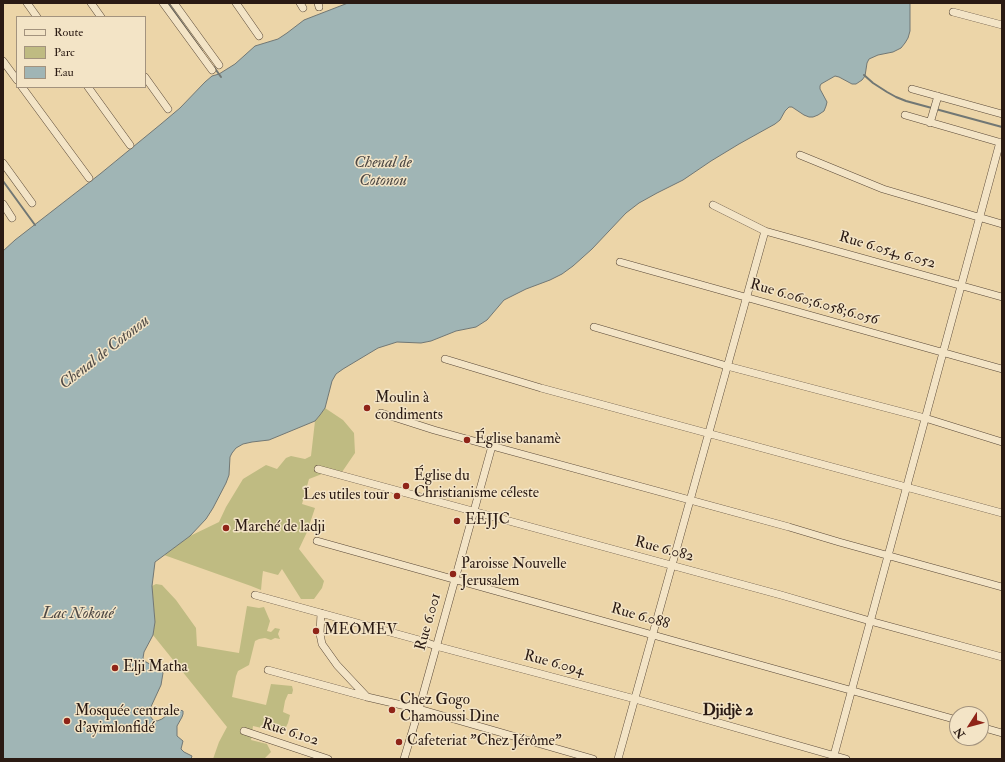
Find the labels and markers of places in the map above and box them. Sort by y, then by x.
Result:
place label: Moulin à condiments [375,390,443,425]
marker: Moulin à condiments [362,403,372,413]
place label: Église banamè [475,431,561,449]
marker: Église banamè [462,435,472,445]
place label: Église du Christianisme céleste [414,468,539,503]
marker: Église du Christianisme céleste [401,481,411,491]
place label: Les utiles tour [303,487,389,505]
marker: Les utiles tour [392,491,402,501]
place label: EEJJC [465,512,510,530]
marker: EEJJC [452,516,462,526]
place label: Marché de ladji [234,519,325,537]
marker: Marché de ladji [221,523,231,533]
place label: Paroisse Nouvelle Jerusalem [461,556,567,591]
marker: Paroisse Nouvelle Jerusalem [448,569,458,579]
place label: MEOMEV [324,622,397,640]
marker: MEOMEV [311,626,321,636]
place label: Elji Matha [123,659,188,677]
marker: Elji Matha [110,663,120,673]
place label: Chez Gogo Chamoussi Dine [400,692,499,727]
place label: Mosquée centrale d'ayimlonfidé [75,703,180,738]
marker: Chez Gogo Chamoussi Dine [387,705,397,715]
marker: Mosquée centrale d'ayimlonfidé [62,716,72,726]
place label: Cafeteriat "Chez Jérôme" [407,733,561,751]
marker: Cafeteriat "Chez Jérôme" [394,737,404,747]

